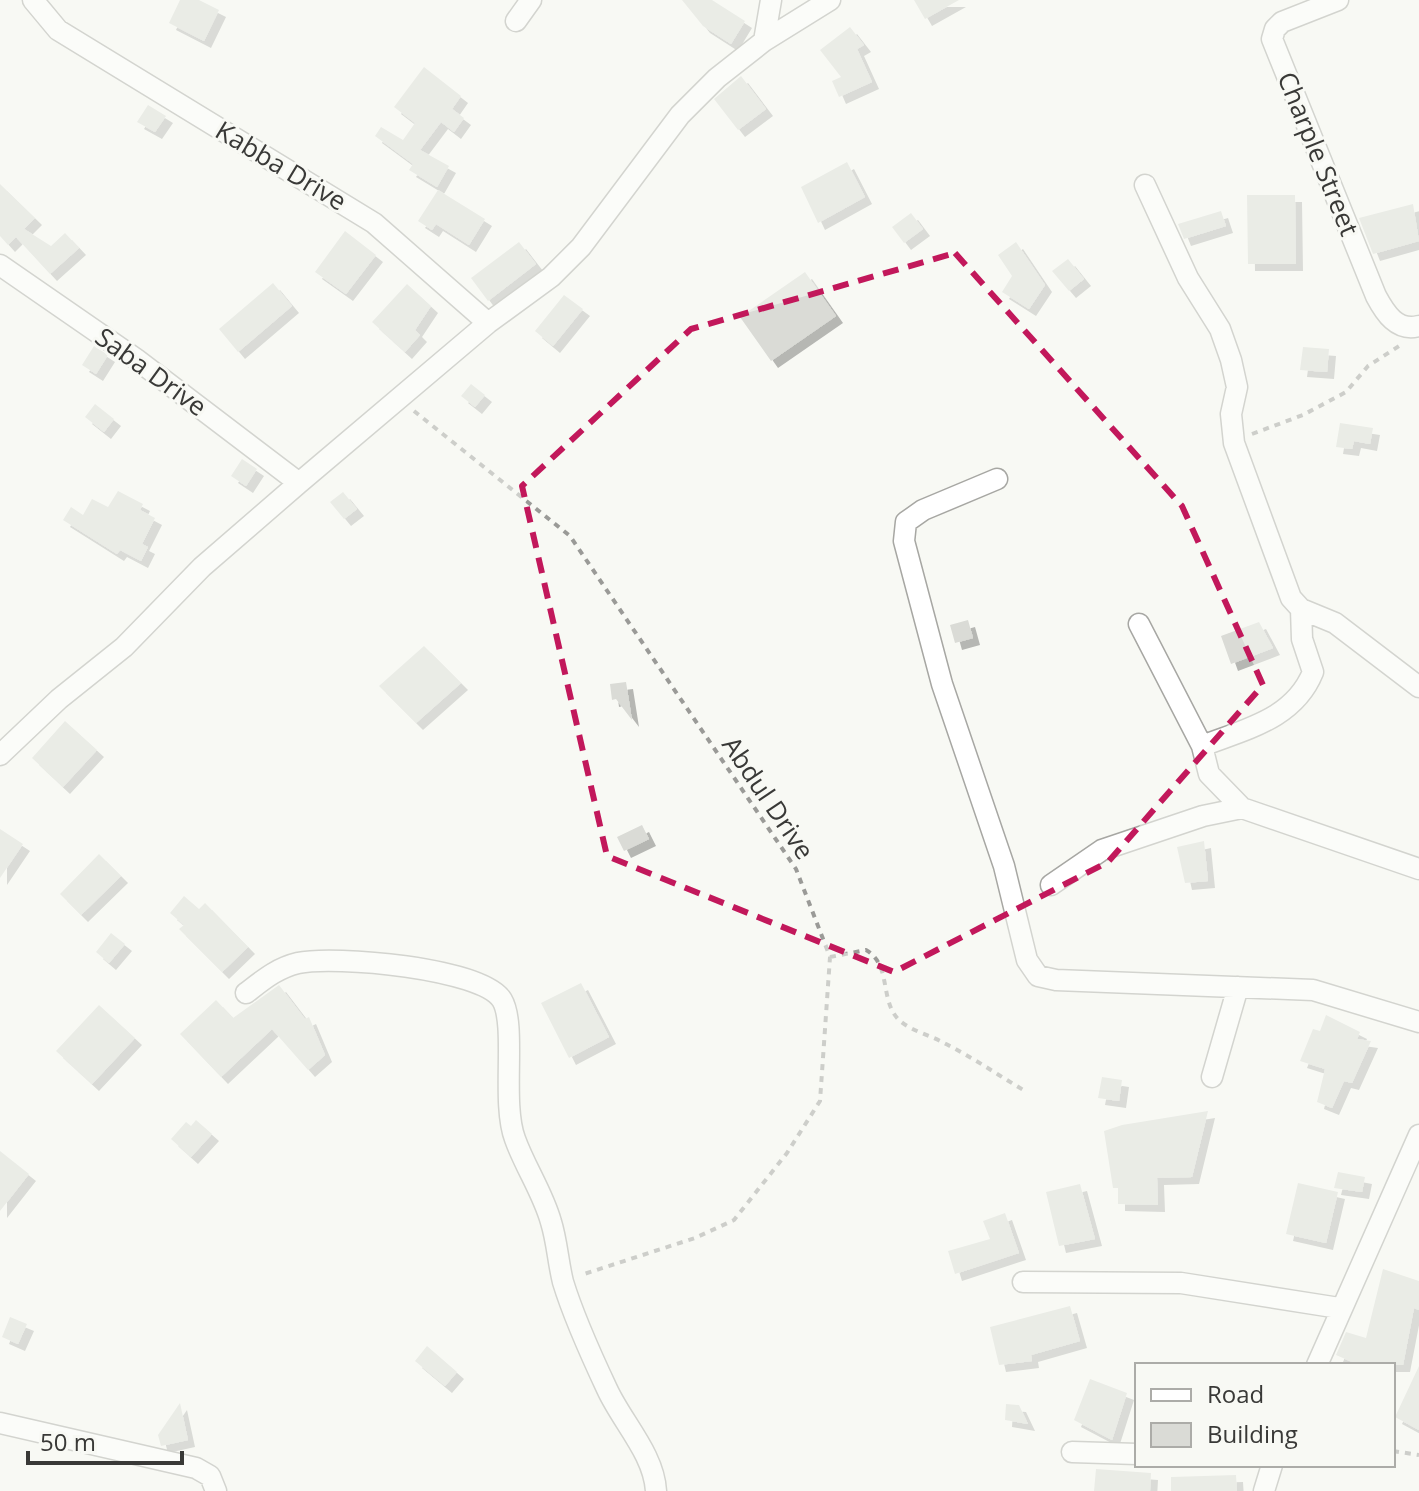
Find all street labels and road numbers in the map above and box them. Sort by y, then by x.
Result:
street label: Charple Street [1270,66,1368,241]
street label: Kabba Drive [209,112,354,218]
street label: Saba Drive [89,319,215,424]
street label: Abdul Drive [714,729,823,866]

